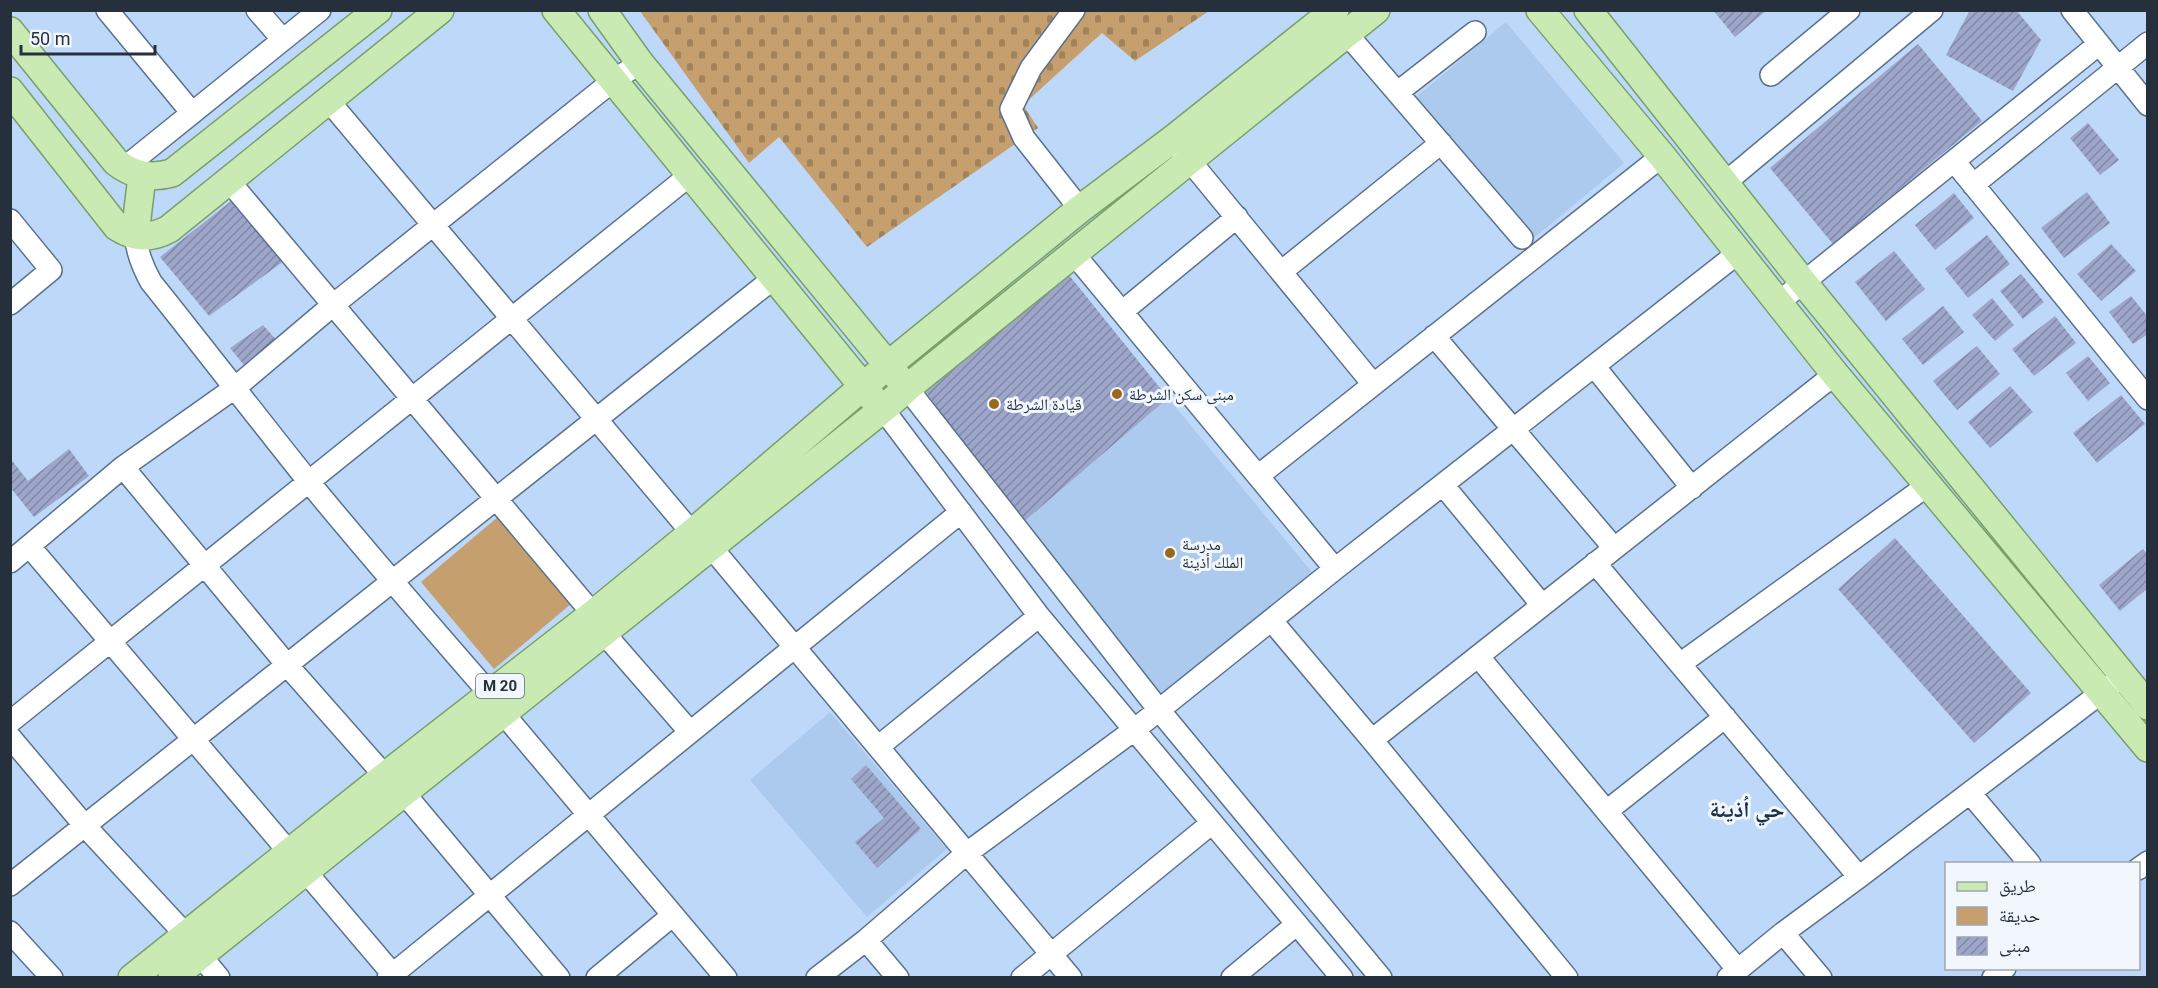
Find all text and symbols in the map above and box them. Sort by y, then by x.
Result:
scale bar [21,18,154,56]
text: 50 m [30,28,70,49]
place label: مبنى سكن الشرطة [1129,385,1234,405]
marker: مبنى سكن الشرطة [1110,387,1124,401]
place label: قيادة الشرطة [1006,395,1082,414]
marker: قيادة الشرطة [987,397,1001,411]
place label: مدرسة الملك أذينة [1182,535,1243,572]
marker: مدرسة الملك أذينة [1163,546,1177,560]
road number: M 20 [476,674,524,698]
district label: حي اُذينة [1710,795,1784,826]
legend [1945,862,2140,970]
text: طريق [1999,875,2036,897]
text: حديقة [1999,905,2040,926]
text: مبنى [1999,935,2030,957]

